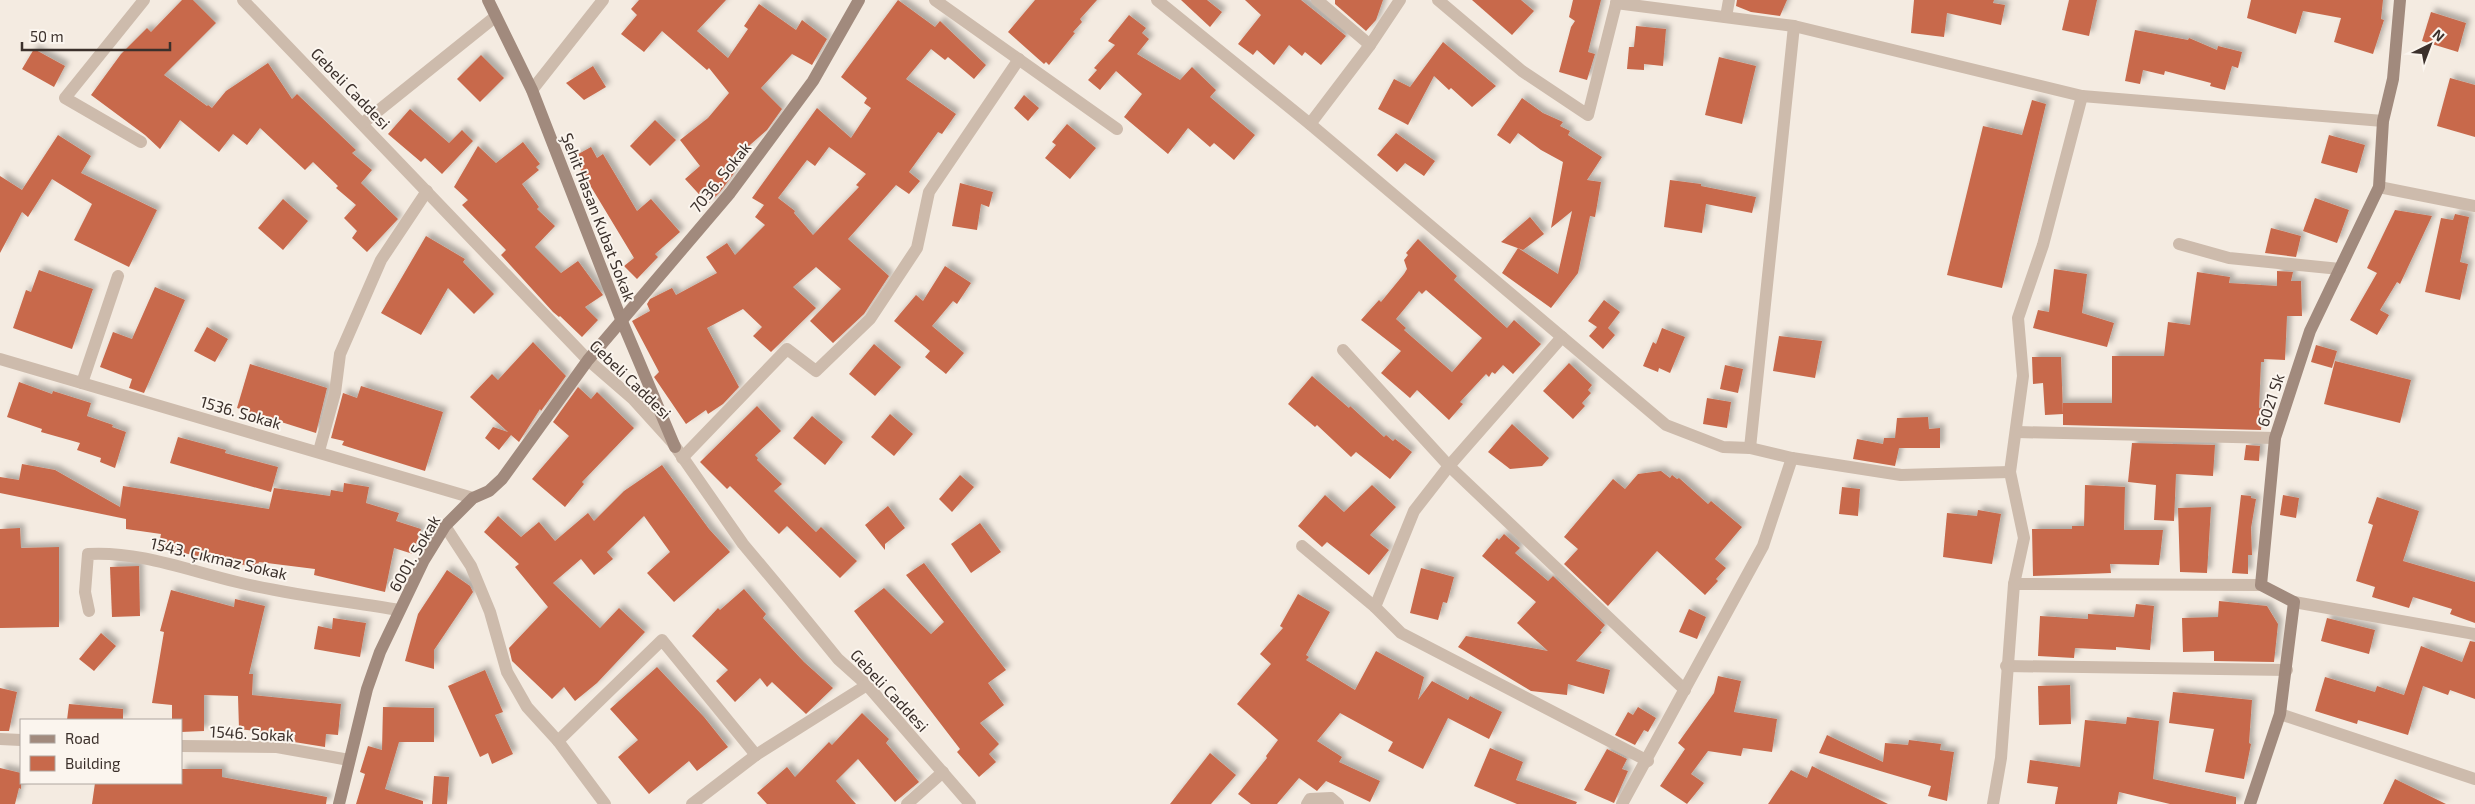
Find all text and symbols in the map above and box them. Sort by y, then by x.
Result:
scale bar [22,20,170,52]
north arrow [2405,20,2455,70]
text: N [2430,25,2448,45]
text: 50 m [30,27,64,45]
street label: Gebeli Caddesi [307,43,395,133]
street label: Şehit Hasan Kubat Sokak [557,130,640,304]
street label: 7036. Sokak [685,138,755,216]
street label: Gebeli Caddesi [586,335,676,423]
street label: 6021 Sk [2252,371,2288,429]
street label: 1536. Sokak [198,391,284,433]
street label: 6001. Sokak [384,511,444,595]
street label: 1543. Çıkmaz Sokak [149,533,289,584]
street label: Gebeli Caddesi [847,645,933,735]
legend [20,719,182,784]
street label: 1546. Sokak [209,721,295,745]
text: Road [65,729,100,747]
text: Building [65,754,121,772]

